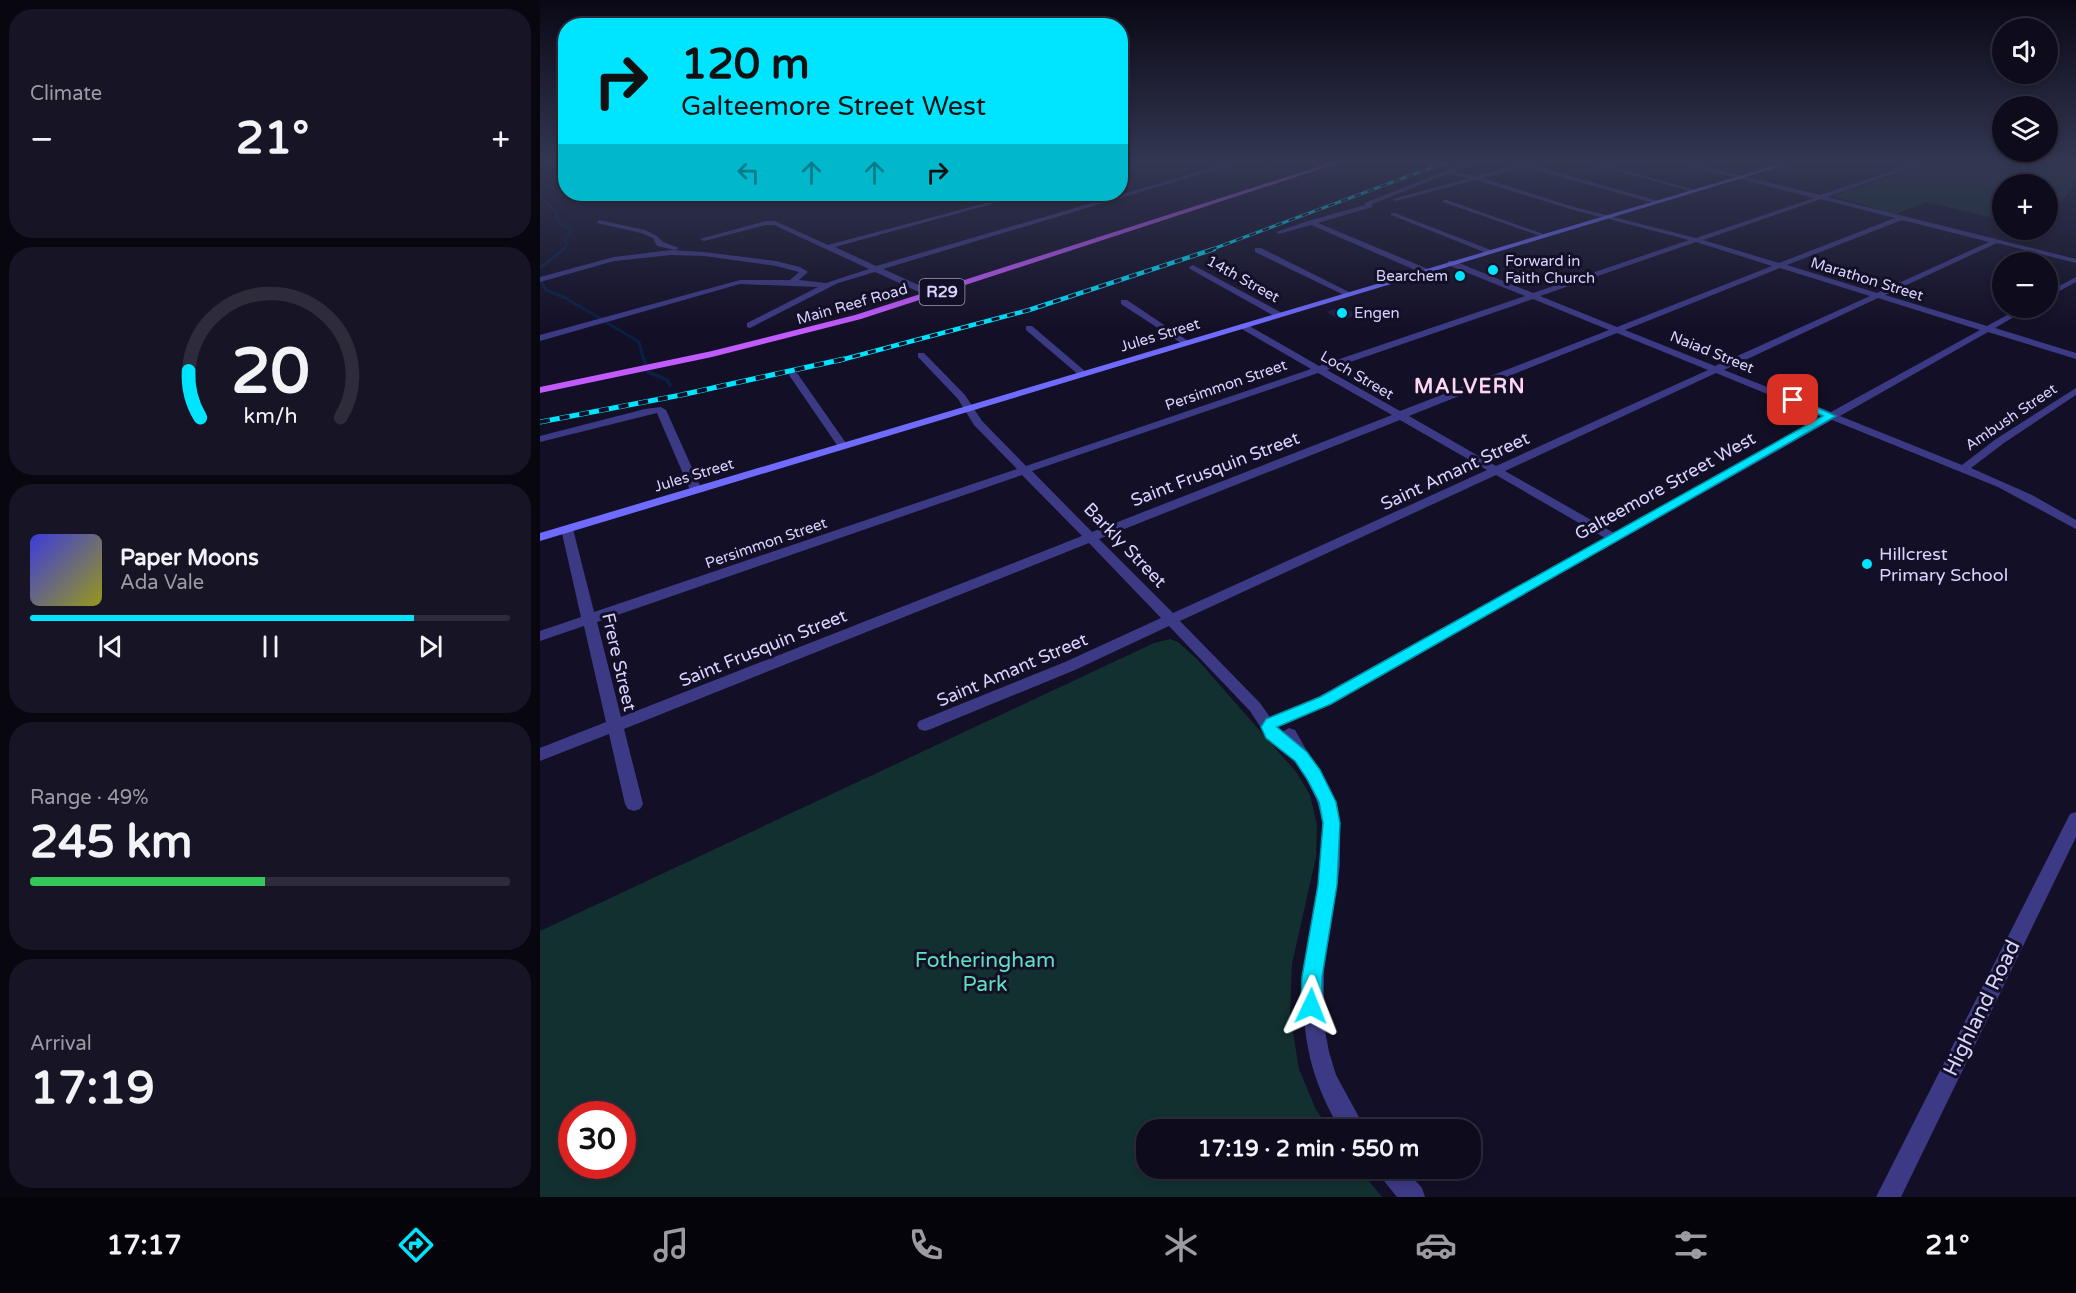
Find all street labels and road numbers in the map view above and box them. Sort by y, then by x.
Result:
street label: 14th Street [1203,252,1283,307]
street label: Marathon Street [1809,253,1926,305]
road number: R29 [920,279,964,305]
street label: Main Reef Road [794,280,910,328]
street label: Jules Street [1118,314,1202,356]
street label: Naiad Street [1667,327,1757,377]
street label: Loch Street [1317,347,1397,403]
street label: Persimmon Street [1163,356,1290,414]
street label: Ambush Street [1962,380,2060,454]
street label: Saint Frusquin Street [1128,427,1303,511]
street label: Saint Amant Street [1377,427,1533,515]
street label: Galteemore Street West [1571,427,1759,545]
street label: Jules Street [652,454,736,496]
street label: Barkly Street [1079,498,1171,592]
street label: Persimmon Street [703,514,830,572]
street label: Saint Frusquin Street [676,604,850,692]
street label: Frere Street [597,611,641,713]
street label: Saint Amant Street [933,628,1091,712]
street label: Highland Road [1938,936,2026,1080]

